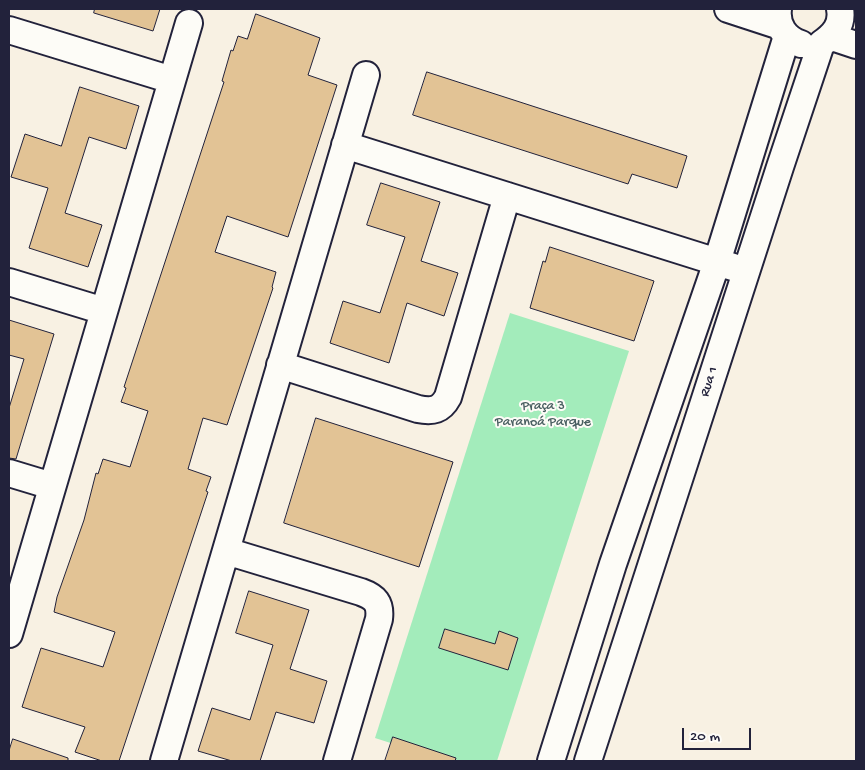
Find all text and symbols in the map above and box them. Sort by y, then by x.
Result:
street label: Rua 1 [697,365,723,399]
park label: Praça 3 Paranoá Parque [495,399,591,432]
scale bar [685,718,754,750]
text: 20 m [690,728,720,746]

